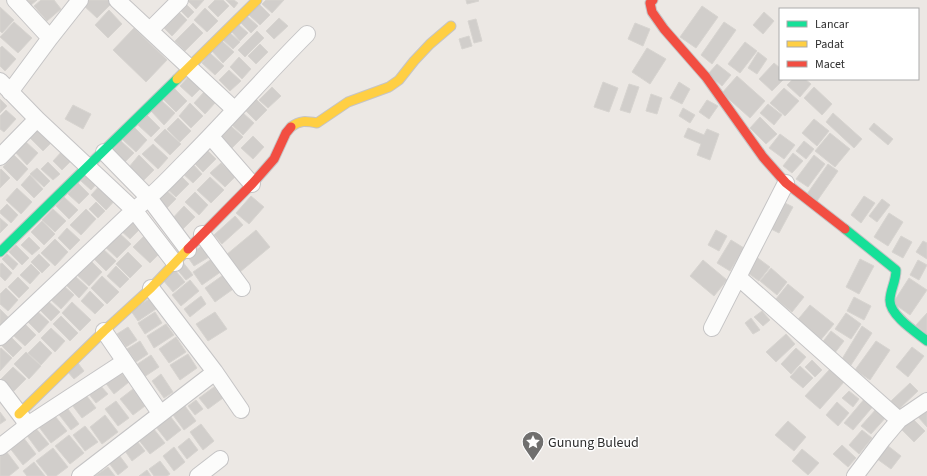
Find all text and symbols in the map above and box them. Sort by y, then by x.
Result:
legend [779,8,919,80]
text: Lancar [815,16,850,33]
text: Padat [815,36,844,53]
text: Macet [815,56,845,73]
place icon: Gunung Buleud [520,429,546,462]
place label: Gunung Buleud [548,433,639,453]

